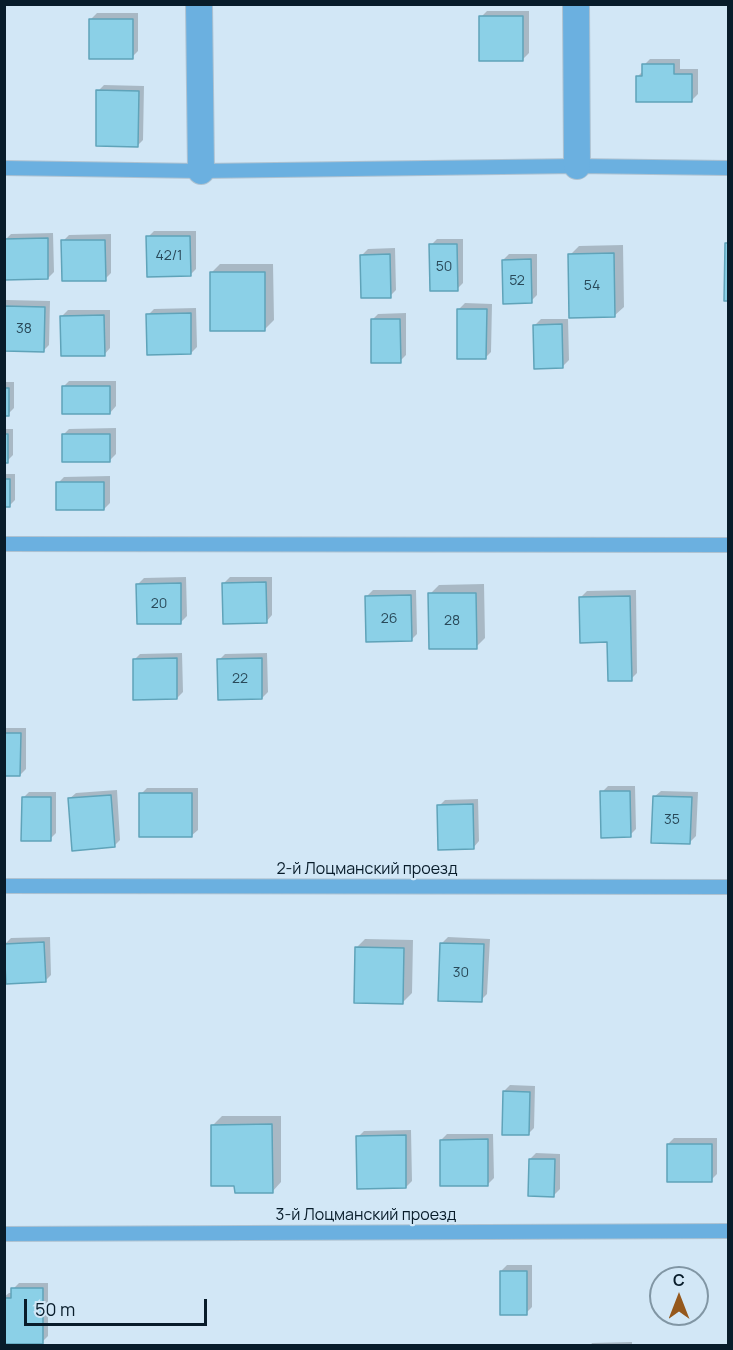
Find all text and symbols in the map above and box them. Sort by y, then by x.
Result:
house number: 42/1 [155,248,183,264]
house number: 50 [436,259,452,275]
house number: 52 [509,273,525,289]
house number: 54 [584,278,600,294]
house number: 38 [16,321,32,337]
house number: 20 [151,596,167,612]
house number: 26 [381,611,397,627]
house number: 28 [444,613,460,629]
house number: 22 [232,671,248,687]
house number: 35 [664,812,680,828]
street label: 2-й Лоцманский проезд [276,860,458,880]
house number: 30 [453,965,469,981]
street label: 3-й Лоцманский проезд [276,1206,456,1226]
north arrow [649,1266,709,1326]
text: С [673,1269,685,1291]
scale bar [27,1287,210,1325]
text: 50 m [35,1297,75,1321]

